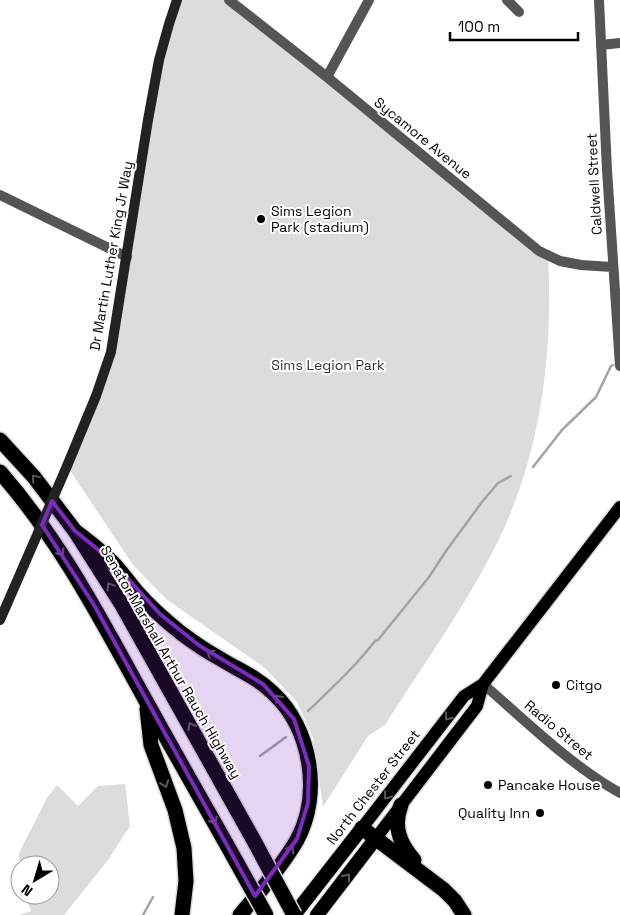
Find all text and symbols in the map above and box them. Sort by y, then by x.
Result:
scale bar [450,10,578,42]
text: 100 m [458,17,500,36]
street label: Sycamore Avenue [371,93,475,183]
street label: Caldwell Street [582,133,606,235]
street label: Dr Martin Luther King Jr Way [85,160,137,352]
place label: Sims Legion Park (stadium) [271,202,369,236]
marker: Sims Legion Park (stadium) [255,213,267,225]
park label: Sims Legion Park [271,356,385,374]
one-way arrow [31,475,40,484]
street label: Senator Marshall Arthur Rauch Highway [97,542,245,782]
one-way arrow [55,547,64,557]
one-way arrow [106,582,116,591]
one-way arrow [206,649,215,659]
place label: Citgo [566,676,602,694]
marker: Citgo [550,679,562,691]
one-way arrow [275,695,284,704]
street label: Radio Street [521,696,597,764]
one-way arrow [445,711,454,721]
one-way arrow [187,723,197,732]
street label: North Chester Street [322,726,424,848]
place label: Pancake House [498,776,600,794]
one-way arrow [159,779,169,787]
marker: Pancake House [482,779,494,791]
one-way arrow [385,790,393,799]
place label: Quality Inn [458,804,530,822]
marker: Quality Inn [534,807,546,819]
one-way arrow [208,816,218,825]
one-way arrow [285,845,294,854]
north arrow [10,855,60,905]
one-way arrow [341,874,349,883]
text: N [18,880,36,900]

